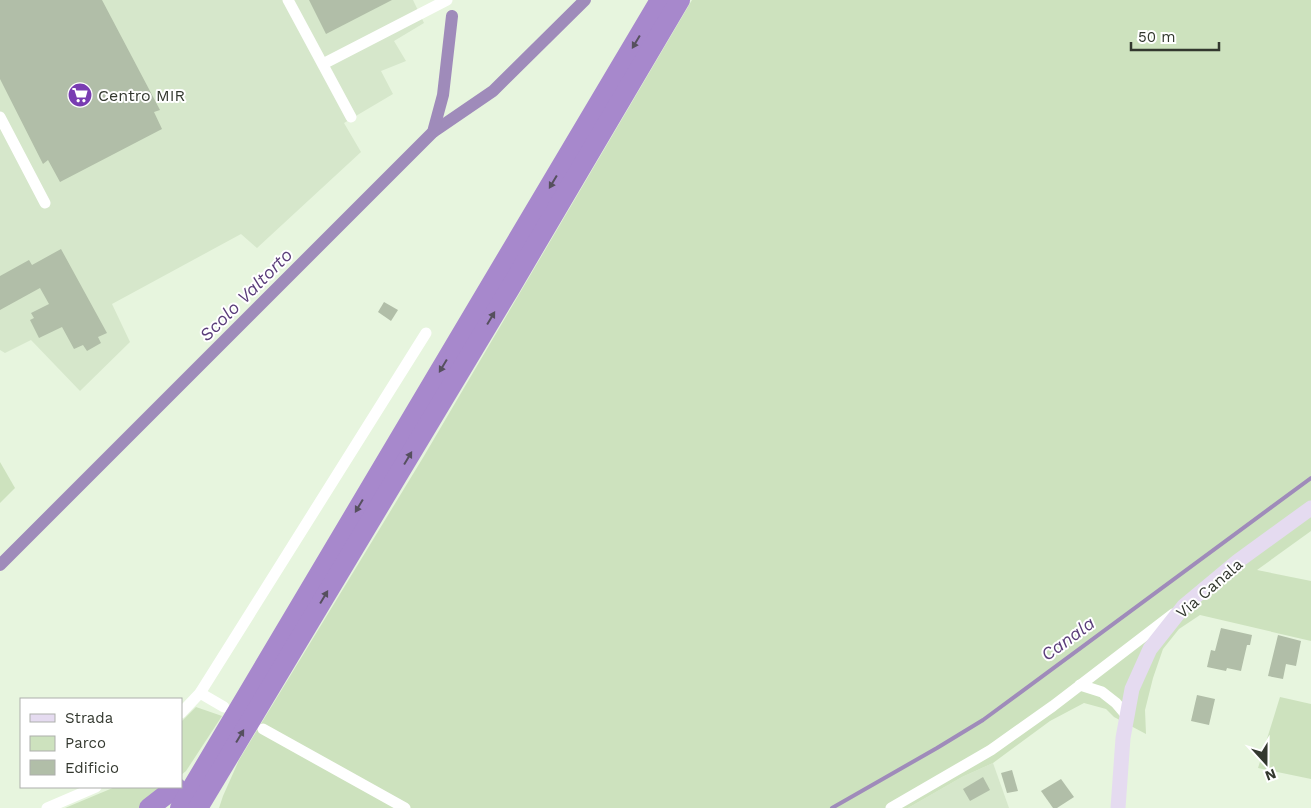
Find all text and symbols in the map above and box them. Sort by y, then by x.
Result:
scale bar [1131,20,1218,52]
text: 50 m [1138,28,1175,46]
one-way arrow [631,35,640,48]
supermarket icon: Centro MIR [67,82,93,108]
place label: Centro MIR [98,86,185,105]
one-way arrow [548,175,557,188]
water label: Scolo Valtorto [195,244,296,345]
one-way arrow [487,312,496,325]
one-way arrow [438,360,447,373]
one-way arrow [404,451,413,464]
one-way arrow [355,499,364,512]
street label: Via Canala [1172,554,1246,622]
one-way arrow [320,590,329,603]
water label: Canala [1037,612,1099,665]
legend [20,698,182,788]
text: Strada [65,709,114,727]
one-way arrow [236,729,245,742]
text: Parco [65,734,106,752]
north arrow [1241,738,1291,788]
text: Edificio [65,759,119,777]
text: N [1263,766,1278,784]

